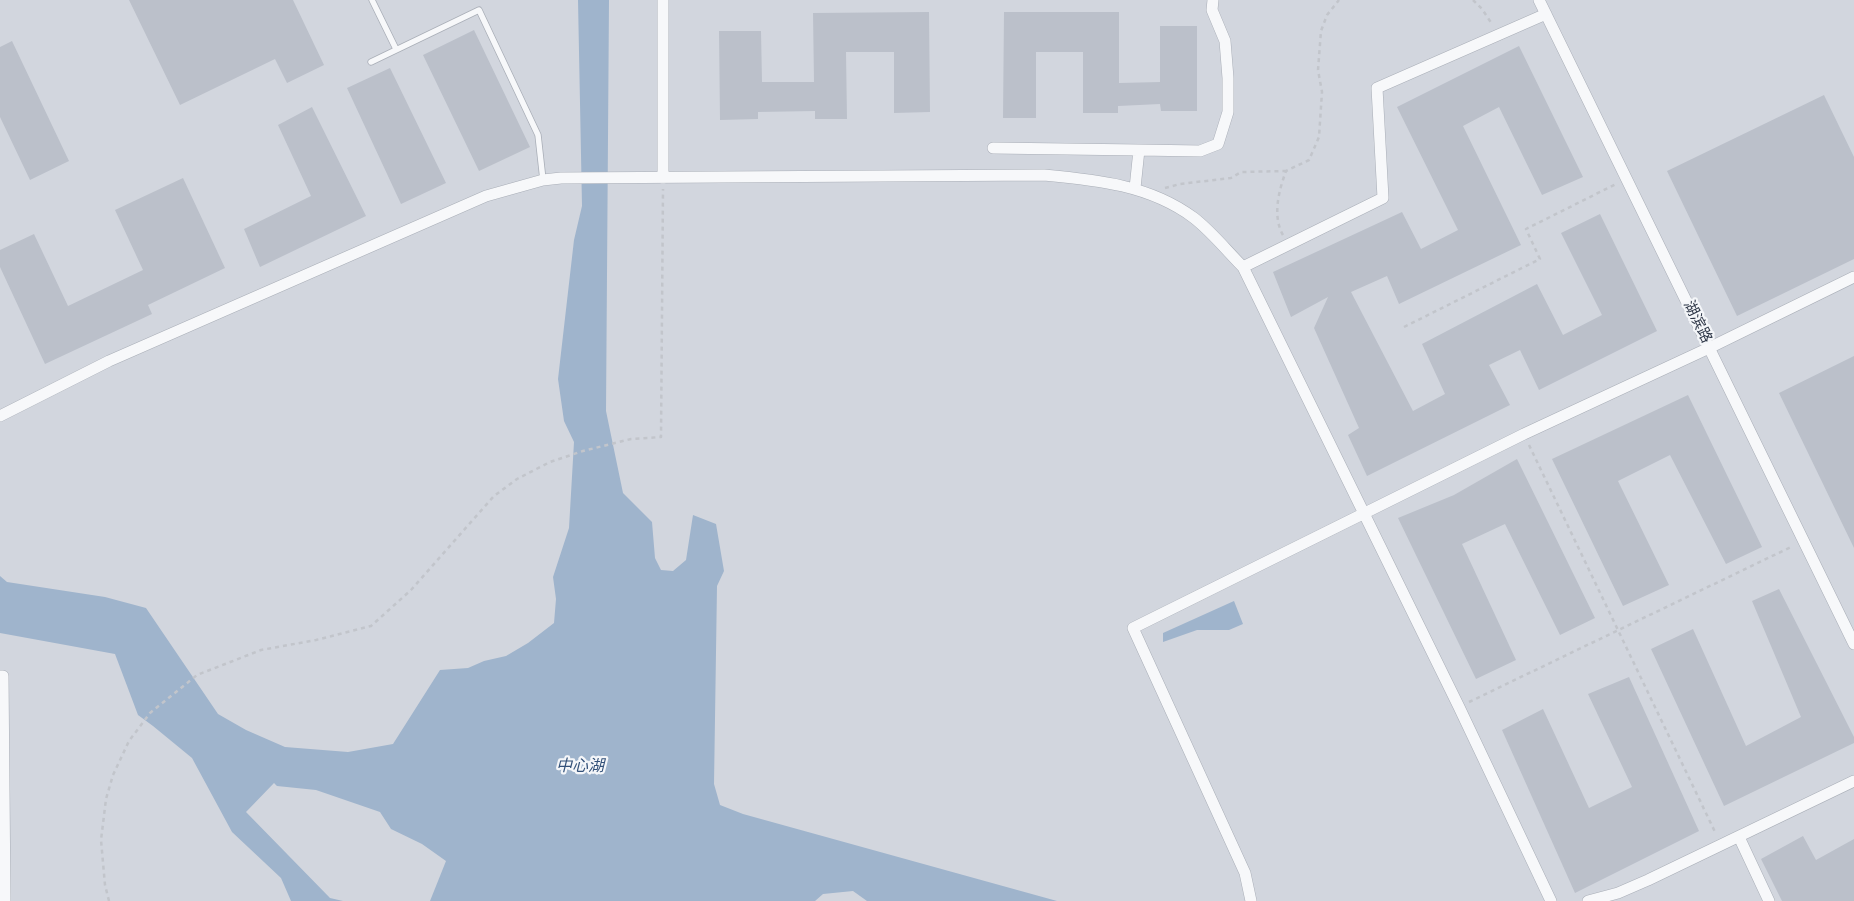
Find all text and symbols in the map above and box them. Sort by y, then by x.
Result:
street label: 湖滨路 [1679,298,1715,346]
water label: 中心湖 [556,757,604,777]

